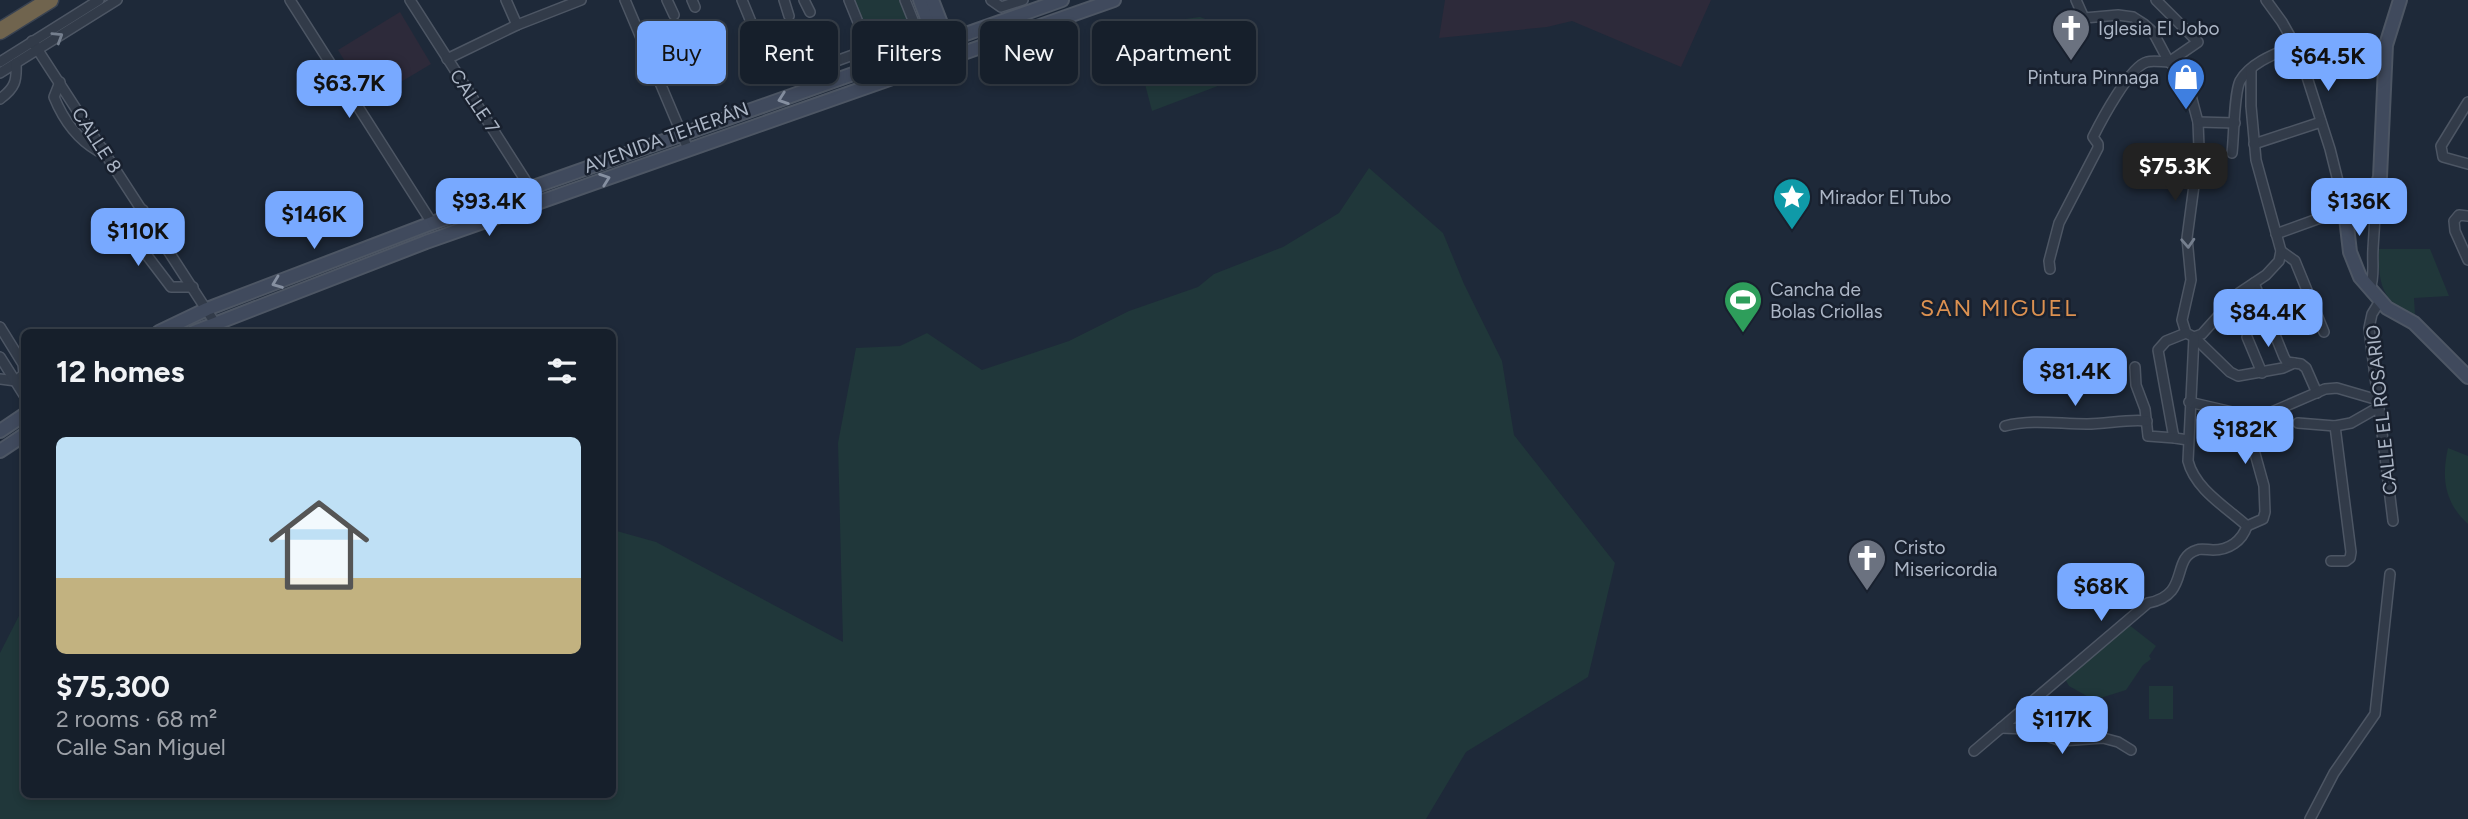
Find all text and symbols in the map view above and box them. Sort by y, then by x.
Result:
church icon: Iglesia El Jobo [2050,7,2092,62]
place label: Iglesia El Jobo [2098,17,2220,40]
chip: Buy [637,21,726,84]
chip: Rent [740,21,838,84]
chip: Filters [852,21,966,84]
chip: New [980,21,1078,84]
chip: Apartment [1092,21,1256,84]
one-way arrow [50,32,63,45]
pin: $64.5K [2271,34,2385,93]
text: $64.5K [2290,42,2366,70]
shop icon: Pintura Pinnaga [2165,56,2207,111]
pin: $63.7K [292,60,406,120]
street label: CALLE 7 [445,65,504,138]
place label: Pintura Pinnaga [2027,66,2159,89]
text: $63.7K [313,69,385,97]
one-way arrow [777,91,789,105]
street label: AVENIDA TEHERÁN [581,97,752,178]
street label: CALLE 8 [67,103,126,178]
pin: $75.3K [2118,144,2232,203]
text: $75.3K [2139,152,2211,180]
one-way arrow [598,173,610,187]
place icon: Mirador El Tubo [1771,176,1813,231]
pin: $93.4K [432,178,546,238]
pin: $136K [2310,178,2408,238]
place label: Mirador El Tubo [1819,186,1951,209]
text: $93.4K [452,187,526,215]
text: $136K [2327,187,2391,215]
pin: $146K [265,191,363,251]
text: $146K [281,200,347,228]
pin: $110K [89,208,187,268]
text: $110K [107,217,169,245]
one-way arrow [2180,238,2195,249]
one-way arrow [271,274,283,288]
place label: Cancha de Bolas Criollas [1770,278,1883,323]
sports icon: Cancha de Bolas Criollas [1722,279,1764,334]
pin: $84.4K [2211,290,2325,349]
district label: SAN MIGUEL [1920,294,2078,322]
text: $84.4K [2230,298,2306,326]
street label: CALLE EL ROSARIO [2361,324,2402,496]
pin: $81.4K [2018,348,2132,408]
icon: filters [543,352,581,390]
text: 12 homes [56,353,184,390]
text: $81.4K [2039,357,2111,385]
pin: $182K [2196,406,2294,466]
text: $182K [2212,415,2278,443]
icon: home [256,482,382,608]
place label: Cristo Misericordia [1894,536,1998,581]
church icon: Cristo Misericordia [1846,537,1888,592]
pin: $68K [2060,564,2142,623]
text: $68K [2073,572,2129,600]
text: $75,300 [56,668,170,705]
pin: $117K [2013,696,2111,756]
text: 2 rooms · 68 m² [56,705,217,733]
text: $117K [2032,705,2092,733]
text: Calle San Miguel [56,733,226,761]

